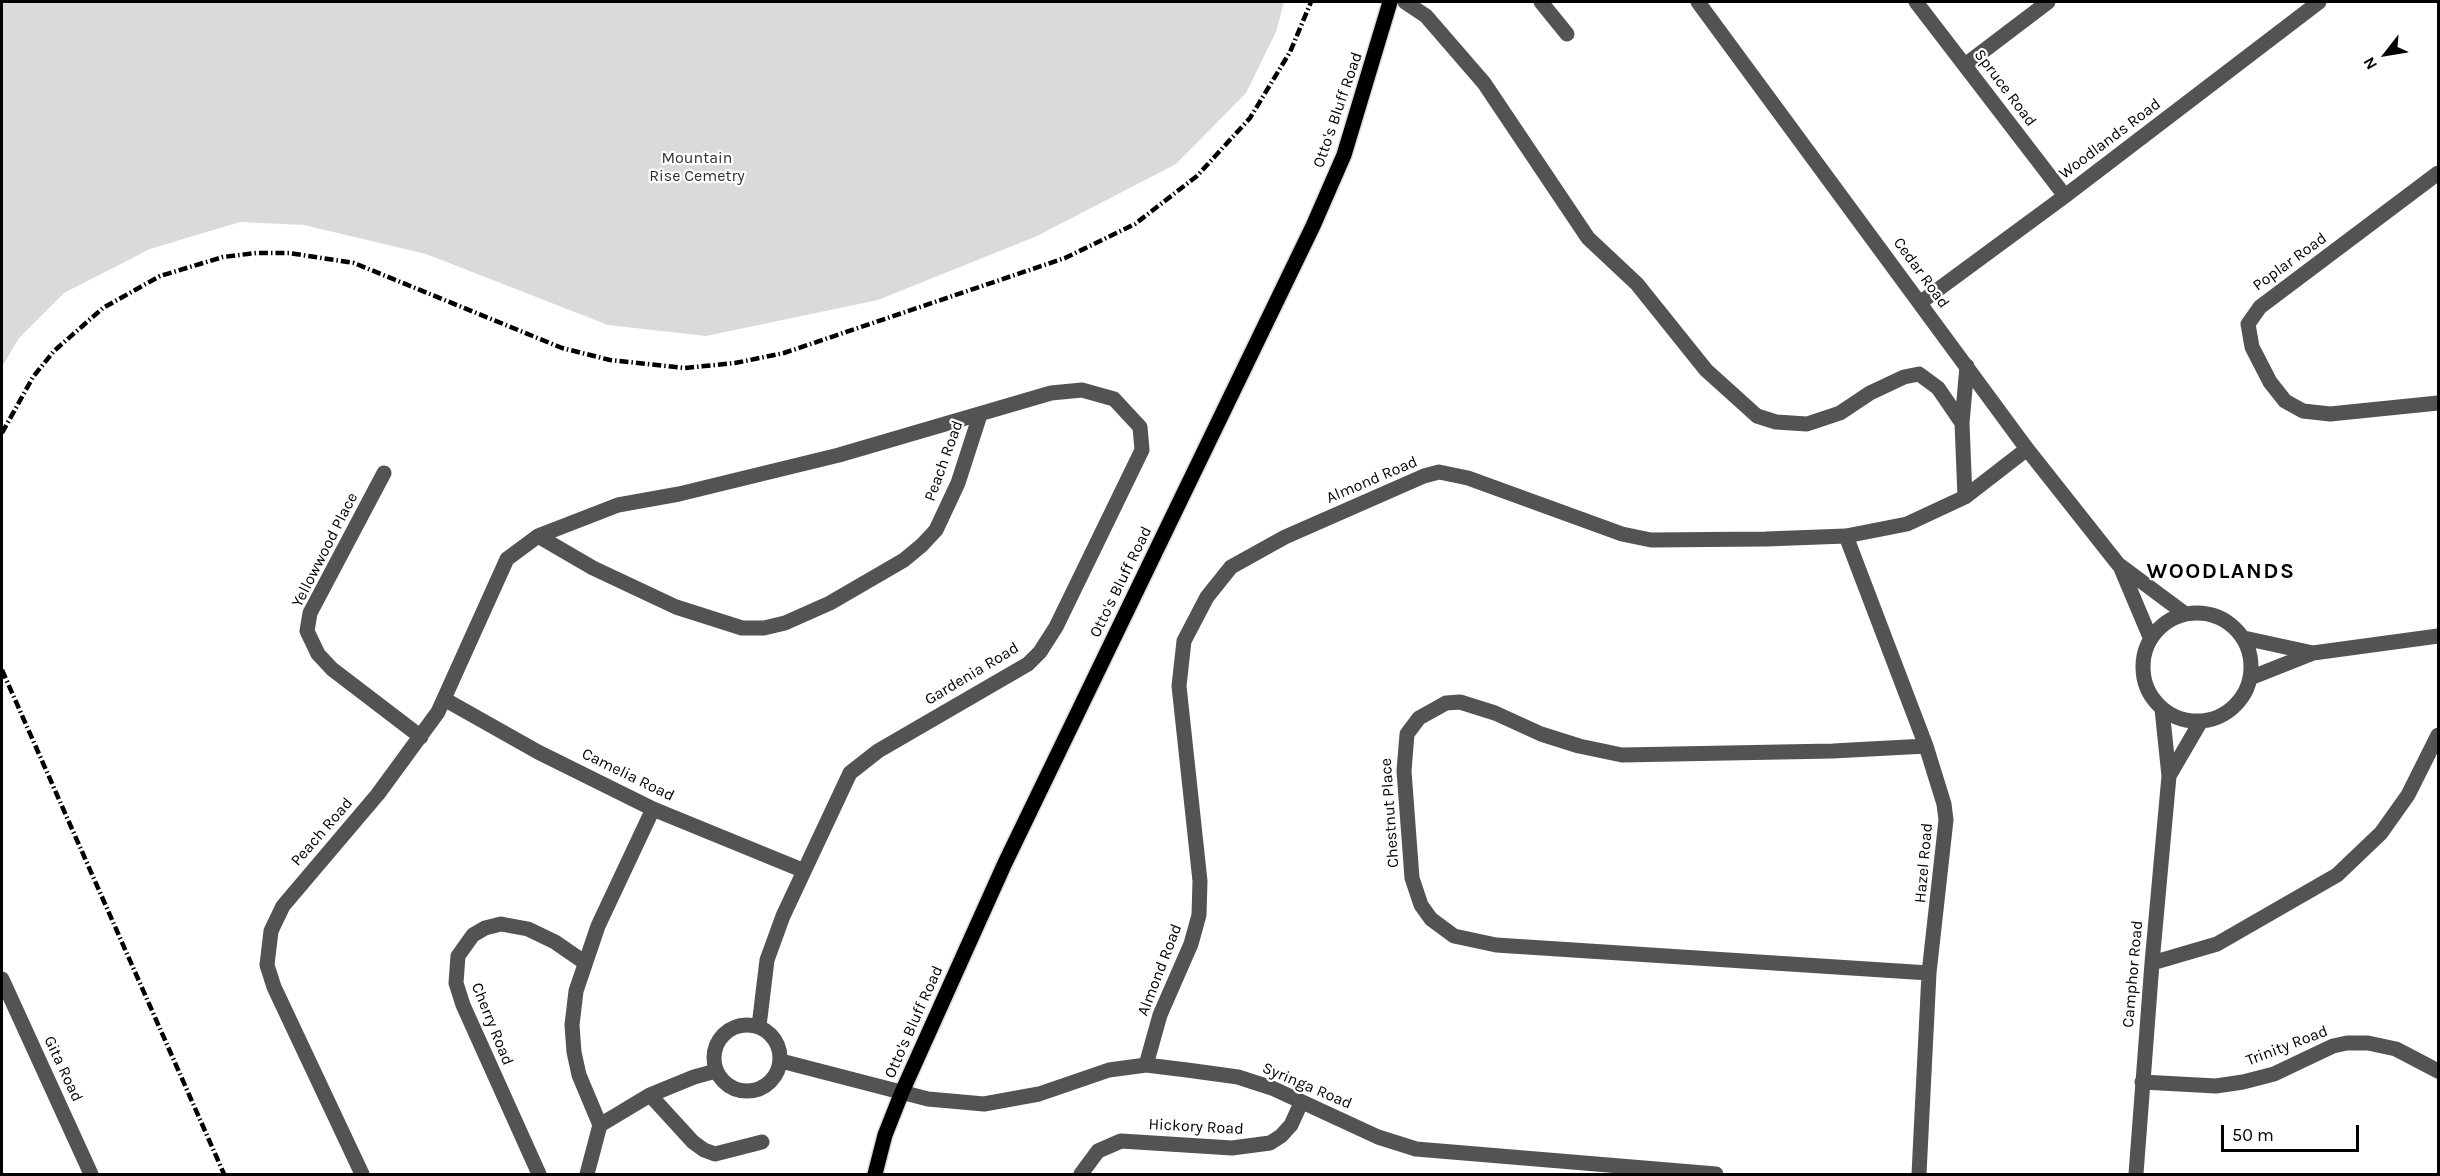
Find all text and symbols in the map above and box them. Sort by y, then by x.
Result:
north arrow [2356,24,2416,84]
street label: Spruce Road [1970,46,2040,130]
street label: Otto's Bluff Road [1309,50,1367,170]
text: N [2359,54,2381,73]
street label: Woodlands Road [2055,95,2165,183]
park label: Mountain Rise Cemetry [649,148,745,186]
street label: Poplar Road [2249,229,2331,295]
street label: Cedar Road [1889,234,1953,312]
street label: Peach Road [921,418,967,504]
street label: Almond Road [1324,452,1420,508]
street label: Yellowwood Place [288,489,362,611]
street label: Otto's Bluff Road [1086,523,1156,641]
district label: WOODLANDS [2147,559,2295,585]
street label: Gardenia Road [921,638,1023,710]
street label: Camelia Road [579,744,677,806]
street label: Chestnut Place [1377,758,1403,868]
street label: Peach Road [287,794,357,870]
street label: Hazel Road [1911,822,1937,904]
street label: Camphor Road [2119,919,2147,1029]
street label: Almond Road [1134,921,1186,1019]
street label: Otto's Bluff Road [881,963,947,1081]
street label: Cherry Road [467,980,517,1068]
street label: Trinity Road [2243,1022,2331,1070]
street label: Gita Road [39,1033,87,1105]
street label: Syringa Road [1259,1058,1355,1114]
scale bar [2224,1113,2362,1151]
street label: Hickory Road [1148,1115,1244,1139]
text: 50 m [2232,1124,2274,1146]

